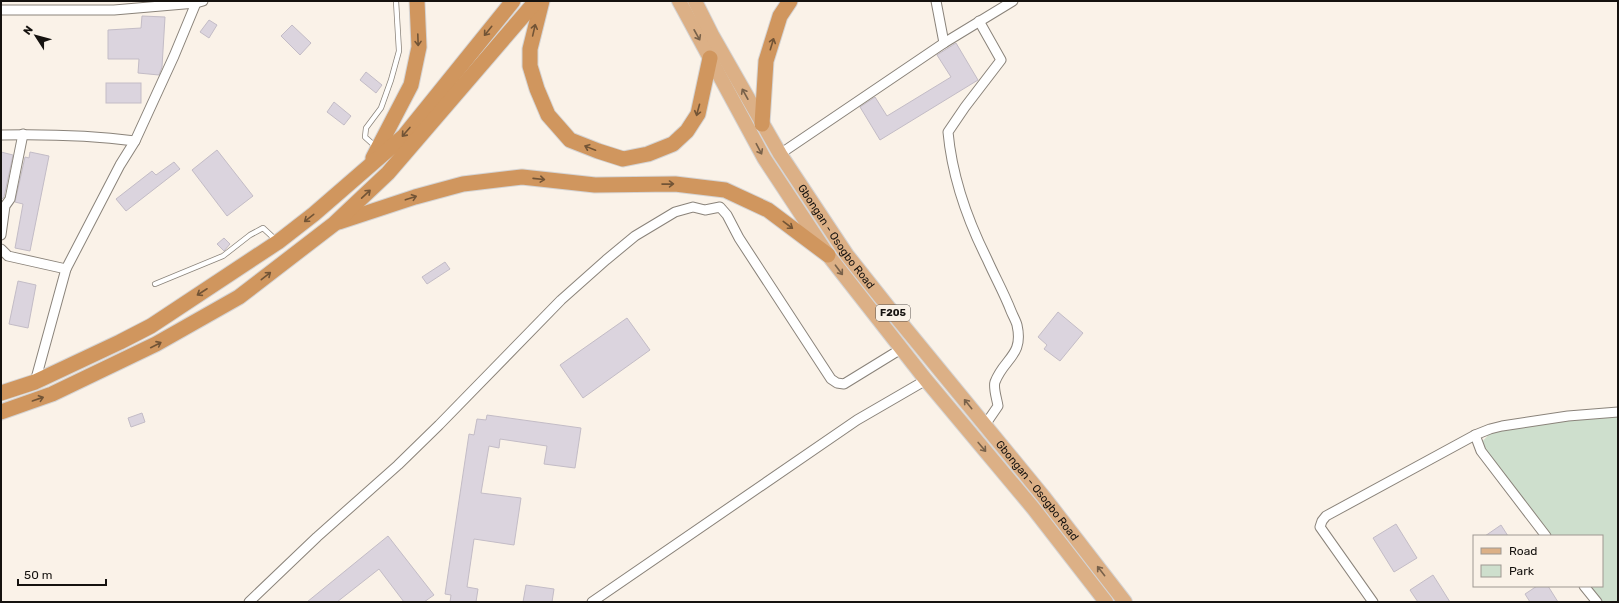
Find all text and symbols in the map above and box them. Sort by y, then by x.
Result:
north arrow [16,16,56,56]
text: N [21,23,36,37]
one-way arrow [530,24,538,37]
one-way arrow [484,26,493,37]
one-way arrow [694,29,702,41]
one-way arrow [415,33,422,46]
one-way arrow [769,37,776,50]
one-way arrow [741,88,749,100]
one-way arrow [694,103,701,116]
one-way arrow [402,127,411,138]
one-way arrow [756,143,764,155]
one-way arrow [585,144,597,152]
one-way arrow [532,175,545,183]
one-way arrow [661,180,674,188]
street label: Gbongan - Osogbo Road [795,182,878,291]
one-way arrow [361,189,371,198]
one-way arrow [404,194,417,201]
one-way arrow [304,214,315,223]
one-way arrow [783,221,794,230]
one-way arrow [834,264,843,275]
one-way arrow [260,272,271,281]
one-way arrow [197,288,208,296]
road number: F205 [876,305,910,321]
one-way arrow [149,340,161,348]
one-way arrow [31,395,43,403]
one-way arrow [964,398,972,409]
street label: Gbongan - Osogbo Road [993,438,1081,543]
one-way arrow [977,442,986,452]
legend [1473,535,1603,587]
text: Road [1509,544,1537,558]
scale bar [18,561,106,587]
text: Park [1509,564,1535,578]
one-way arrow [1097,566,1106,577]
text: 50 m [24,568,52,582]

